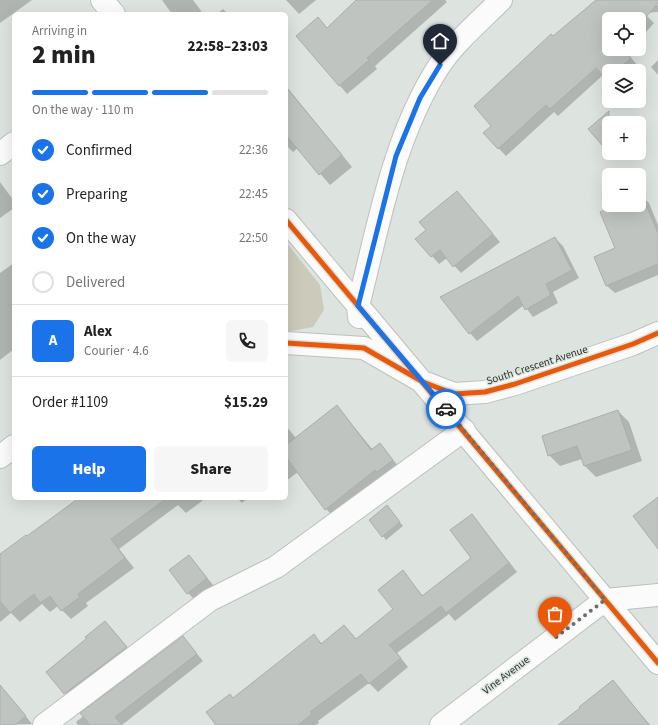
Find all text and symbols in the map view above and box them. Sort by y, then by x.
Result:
map controls [602,12,646,212]
button: locate [602,12,646,56]
text: Arriving in [32,22,87,40]
pin [423,24,457,65]
icon: home [429,30,451,52]
text: 2 min [32,36,96,73]
text: 22:58–23:03 [187,36,268,57]
button: layers [602,64,646,108]
text: On the way · 110 m [32,101,134,119]
button: + [602,116,646,160]
icon: check [32,139,54,161]
text: Confirmed [66,140,132,161]
text: 22:36 [239,141,268,159]
button: − [602,168,646,212]
icon: check [32,183,54,205]
text: Preparing [66,184,127,205]
text: 22:45 [239,185,268,203]
icon: check [32,227,54,249]
text: On the way [66,228,136,249]
text: 22:50 [239,229,268,247]
text: Delivered [66,272,125,293]
button: phone [226,320,268,362]
text: Alex [84,321,112,342]
text: A [49,330,57,351]
street label: South Crescent Avenue [484,341,590,388]
text: Courier · 4.6 [84,342,149,360]
courier [426,389,466,429]
text: Order #1109 [32,392,108,413]
text: $15.29 [224,392,268,413]
icon: car [435,398,457,420]
button: Help [32,446,146,492]
button: Share [154,446,268,492]
pin [538,597,572,638]
icon: bag [544,603,566,625]
street label: Vine Avenue [479,652,533,698]

